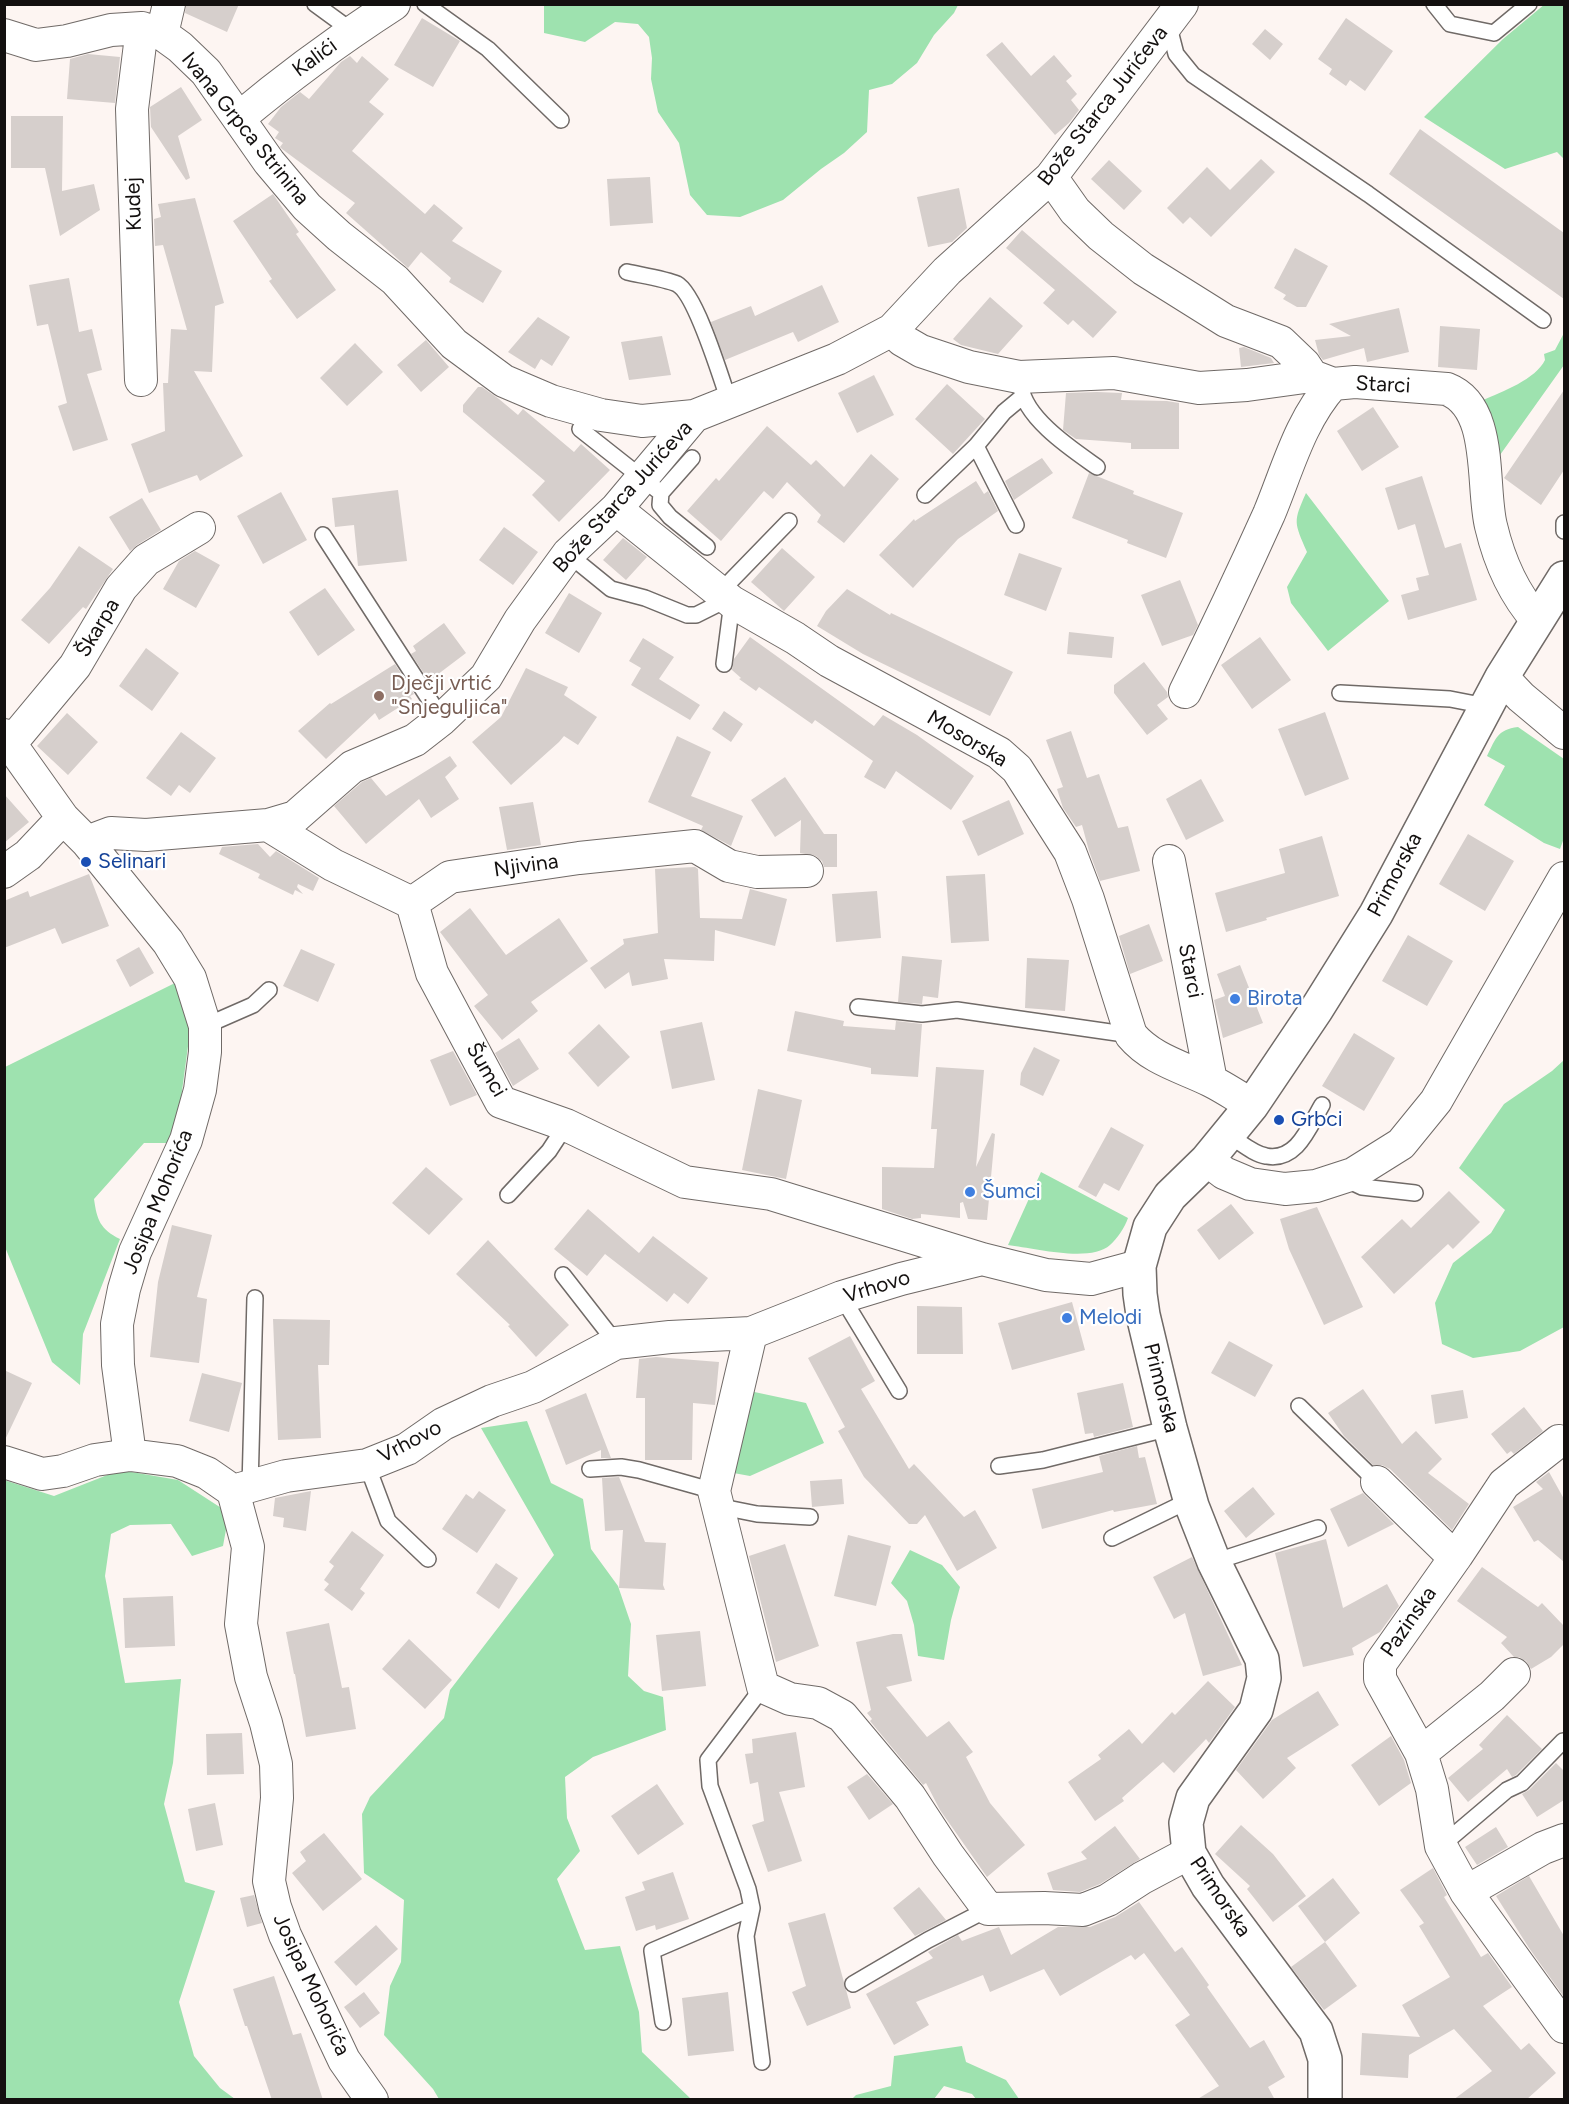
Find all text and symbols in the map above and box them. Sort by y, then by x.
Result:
street label: Bože Starca Jurićeva [1033,21,1173,191]
street label: Kalići [288,33,342,83]
street label: Ivana Grpca Strinina [176,48,314,210]
street label: Kudej [120,177,148,231]
street label: Starci [1355,371,1411,399]
street label: Bože Starca Jurićeva [548,416,698,578]
street label: Škarpa [71,594,125,662]
place label: Dječji vrtić "Snjeguljica" [391,671,507,721]
marker: Dječji vrtić "Snjeguljica" [372,689,386,703]
street label: Mosorska [922,705,1012,773]
street label: Primorska [1362,829,1428,921]
place label: Selinari [98,849,166,875]
street label: Njivina [492,849,560,883]
marker: Selinari [79,855,93,869]
street label: Starci [1172,942,1208,1000]
place label: Birota [1247,986,1303,1012]
marker: Birota [1228,992,1242,1006]
street label: Šumci [460,1038,512,1102]
place label: Grbci [1291,1107,1343,1133]
marker: Grbci [1272,1113,1286,1127]
street label: Josipa Mohorića [118,1126,198,1278]
place label: Šumci [982,1179,1041,1205]
marker: Šumci [963,1185,977,1199]
street label: Vrhovo [841,1265,913,1309]
place label: Melodi [1079,1305,1142,1331]
marker: Melodi [1060,1311,1074,1325]
street label: Primorska [1138,1340,1184,1436]
street label: Vrhovo [374,1415,446,1469]
street label: Pazinska [1376,1582,1442,1662]
street label: Primorska [1184,1852,1256,1942]
street label: Josipa Mohorića [267,1910,355,2060]

